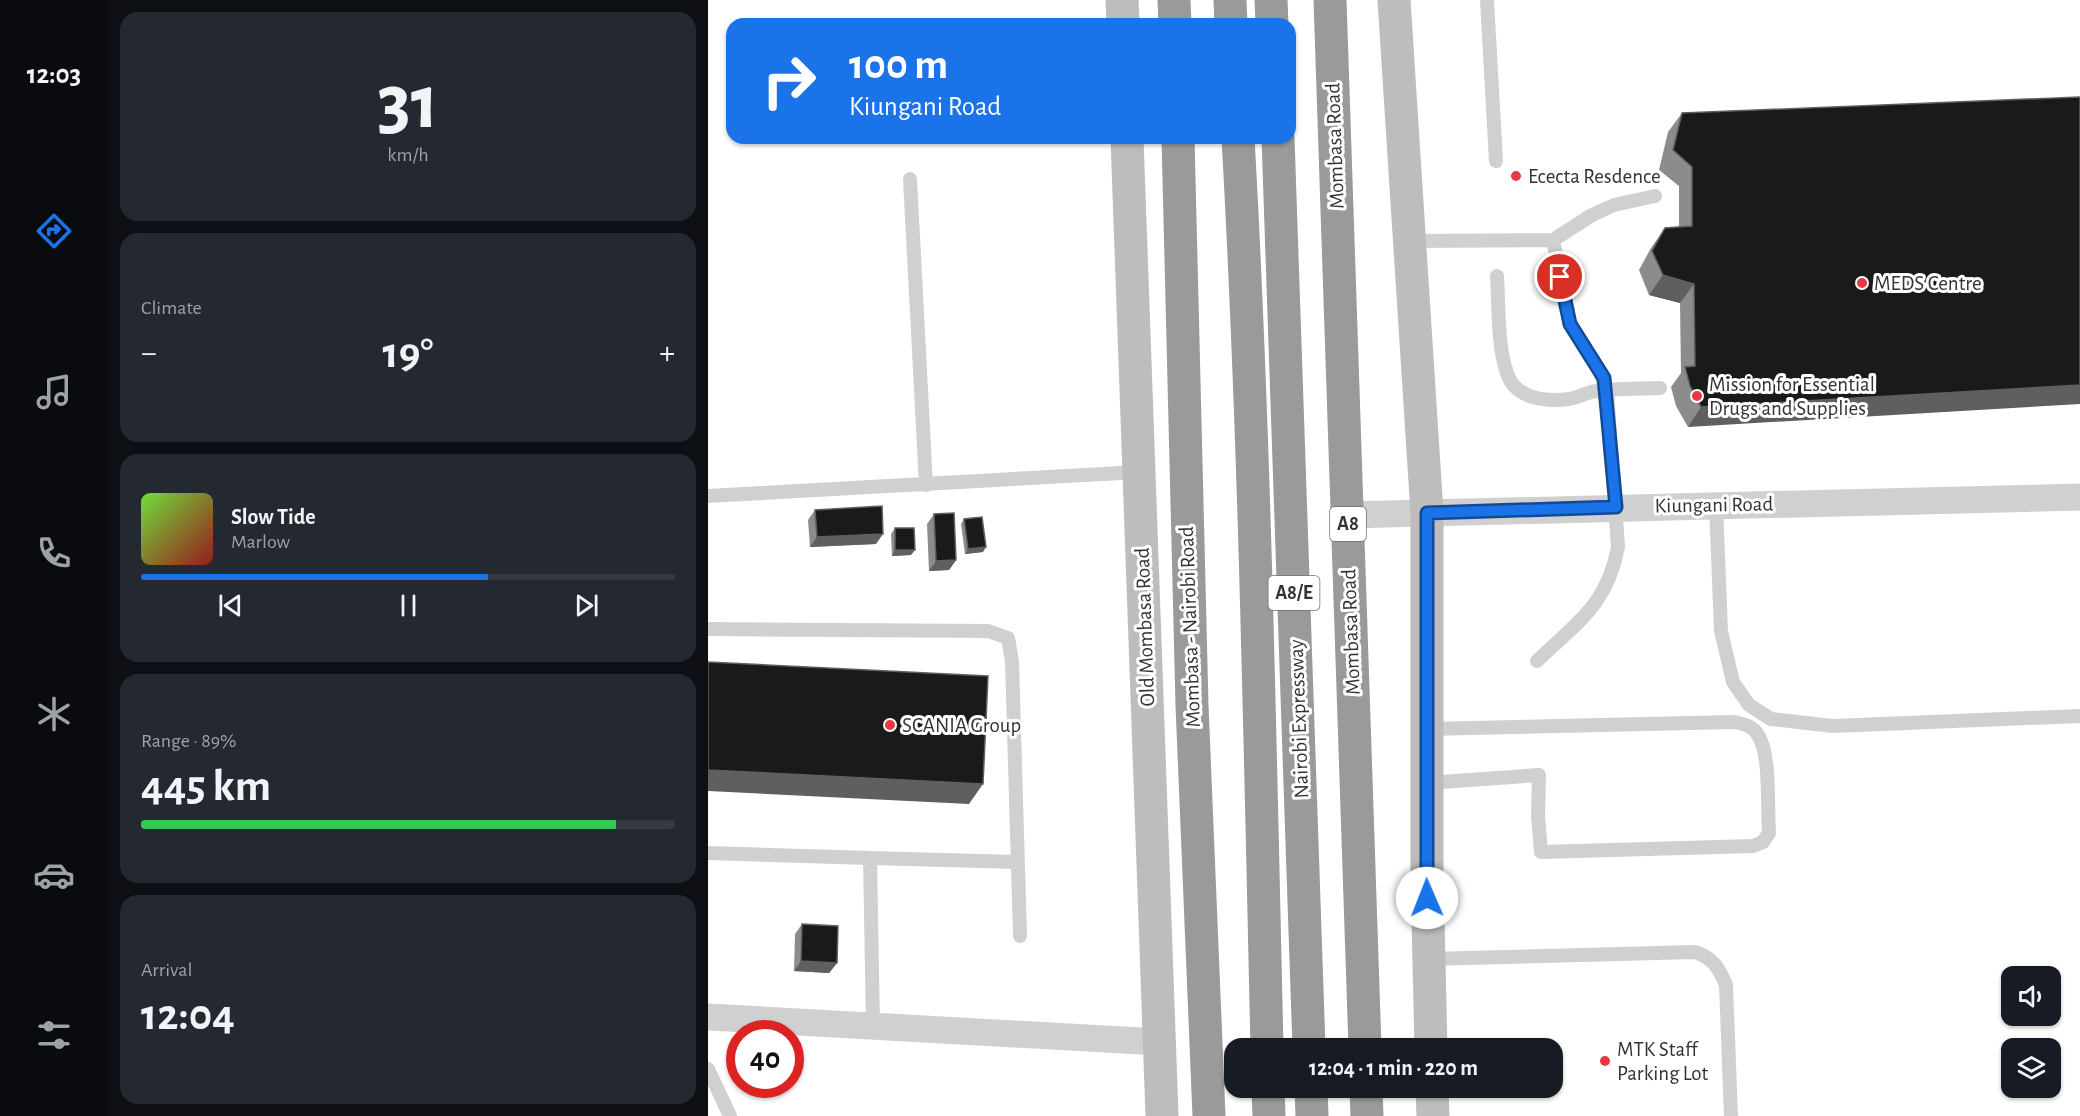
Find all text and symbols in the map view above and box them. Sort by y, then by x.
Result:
icon: right [750,42,828,120]
text: 100 m [849,44,948,86]
text: 12:03 [27,61,81,88]
text: 31 [377,65,439,143]
street label: Mombasa Road [1322,82,1348,209]
text: Kiungani Road [849,93,1001,120]
text: km/h [387,145,429,165]
place label: Ececta Resdence [1528,166,1661,187]
marker: Ececta Resdence [1509,169,1523,183]
icon: directions [33,210,75,252]
pin [1534,251,1585,302]
icon: arrive [1543,260,1576,293]
place label: MEDS Centre [1874,273,1982,294]
marker: MEDS Centre [1855,276,1869,290]
text: Climate [141,298,202,318]
text: 19° [382,331,434,376]
text: − [141,337,157,370]
text: + [659,337,675,370]
icon: music [33,371,75,413]
place label: Mission for Essential Drugs and Supplies [1709,374,1875,419]
marker: Mission for Essential Drugs and Supplies [1690,389,1704,403]
street label: Kiungani Road [1655,493,1774,517]
text: Slow Tide [231,506,316,528]
road number: A8 [1330,507,1366,541]
street label: Mombasa - Nairobi Road [1176,526,1204,728]
icon: phone [33,532,75,574]
text: Marlow [231,532,290,552]
street label: Old Mombasa Road [1132,547,1158,707]
street label: Mombasa Road [1338,568,1364,695]
road number: A8/E [1268,576,1320,610]
icon: previous [214,589,247,622]
icon: pause [392,589,425,622]
icon: next [570,589,603,622]
street label: Nairobi Expressway [1286,639,1312,799]
icon: climate [33,693,75,735]
place label: SCANIA Group [902,715,1021,736]
marker: SCANIA Group [883,718,897,732]
text: Range · 89% [141,731,237,751]
text: 445 km [141,764,271,809]
icon: car [33,854,75,896]
position arrow [1395,866,1459,930]
text: Arrival [141,960,192,980]
map controls [2001,966,2061,1098]
button: sound [2001,966,2061,1026]
text: 12:04 [141,993,235,1038]
icon: filters [33,1014,75,1056]
speed limit sign: 40 [726,1020,804,1098]
button: layers [2001,1038,2061,1098]
place label: MTK Staff Parking Lot [1617,1039,1709,1084]
marker: MTK Staff Parking Lot [1598,1054,1612,1068]
text: 12:04 · 1 min · 220 m [1309,1057,1478,1079]

